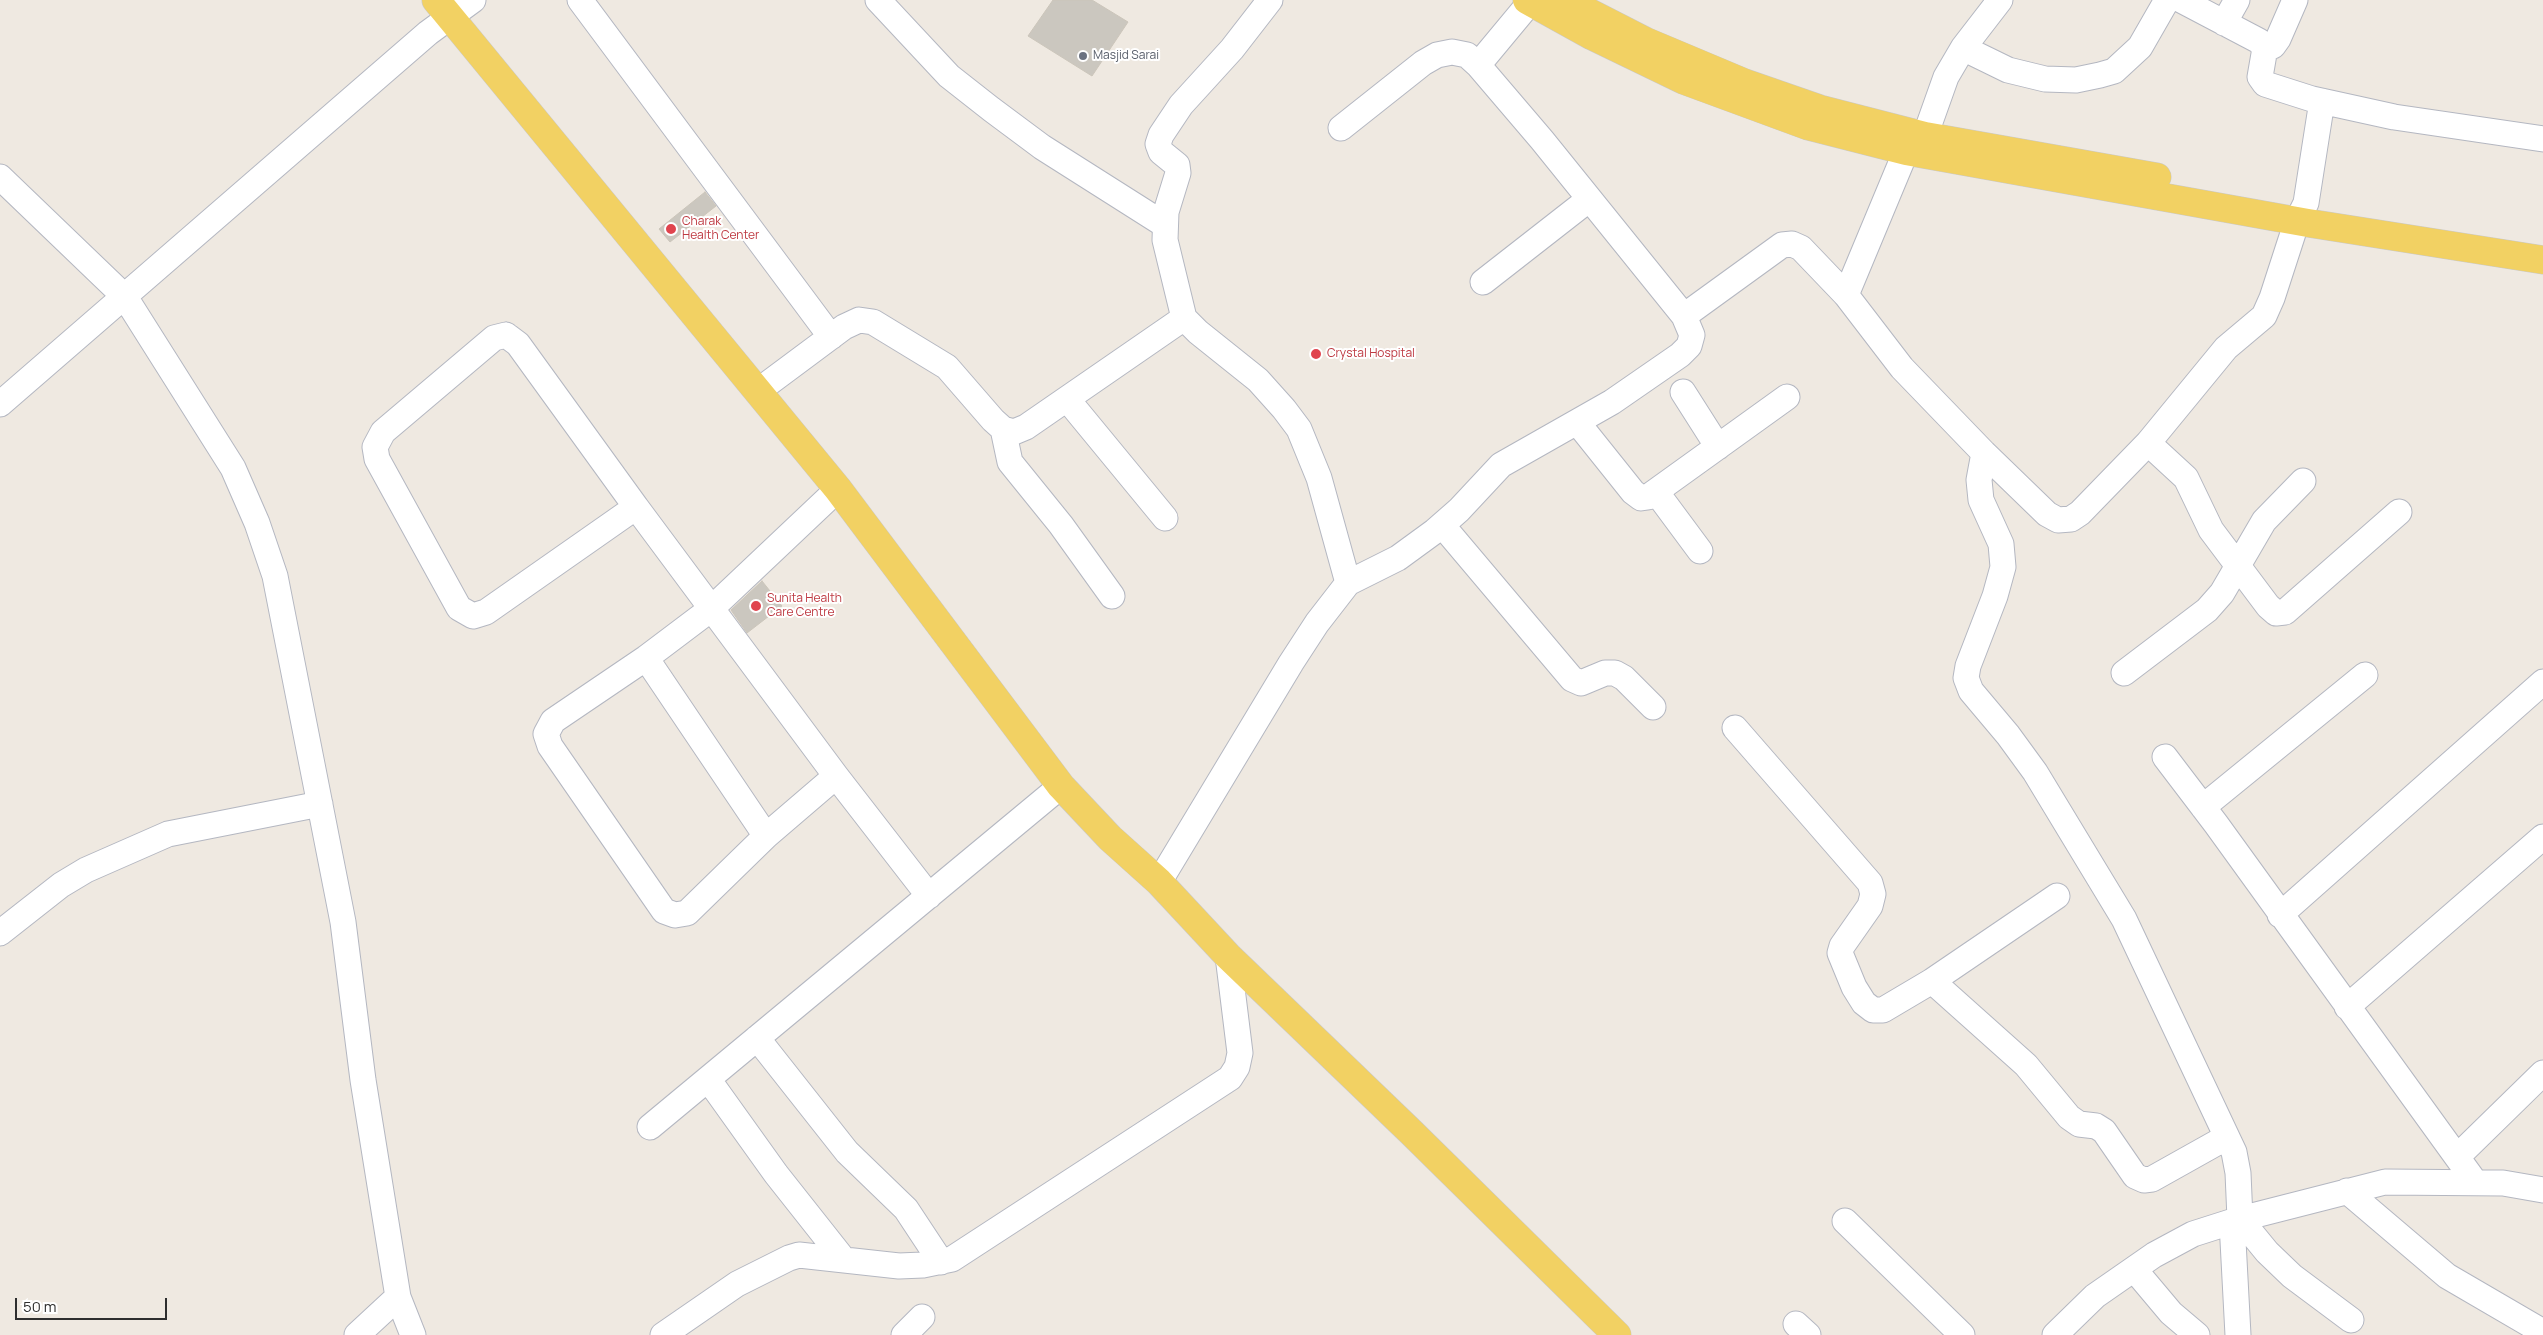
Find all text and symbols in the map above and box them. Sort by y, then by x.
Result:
place label: Masjid Sarai [1093,49,1159,63]
marker: Masjid Sarai [1077,50,1089,62]
place label: Charak Health Center [682,215,759,243]
marker: Charak Health Center [664,222,678,236]
marker: Crystal Hospital [1309,347,1323,361]
place label: Crystal Hospital [1327,347,1415,361]
place label: Sunita Health Care Centre [767,592,842,620]
marker: Sunita Health Care Centre [749,599,763,613]
scale bar [18,1288,170,1320]
text: 50 m [23,1296,57,1317]

